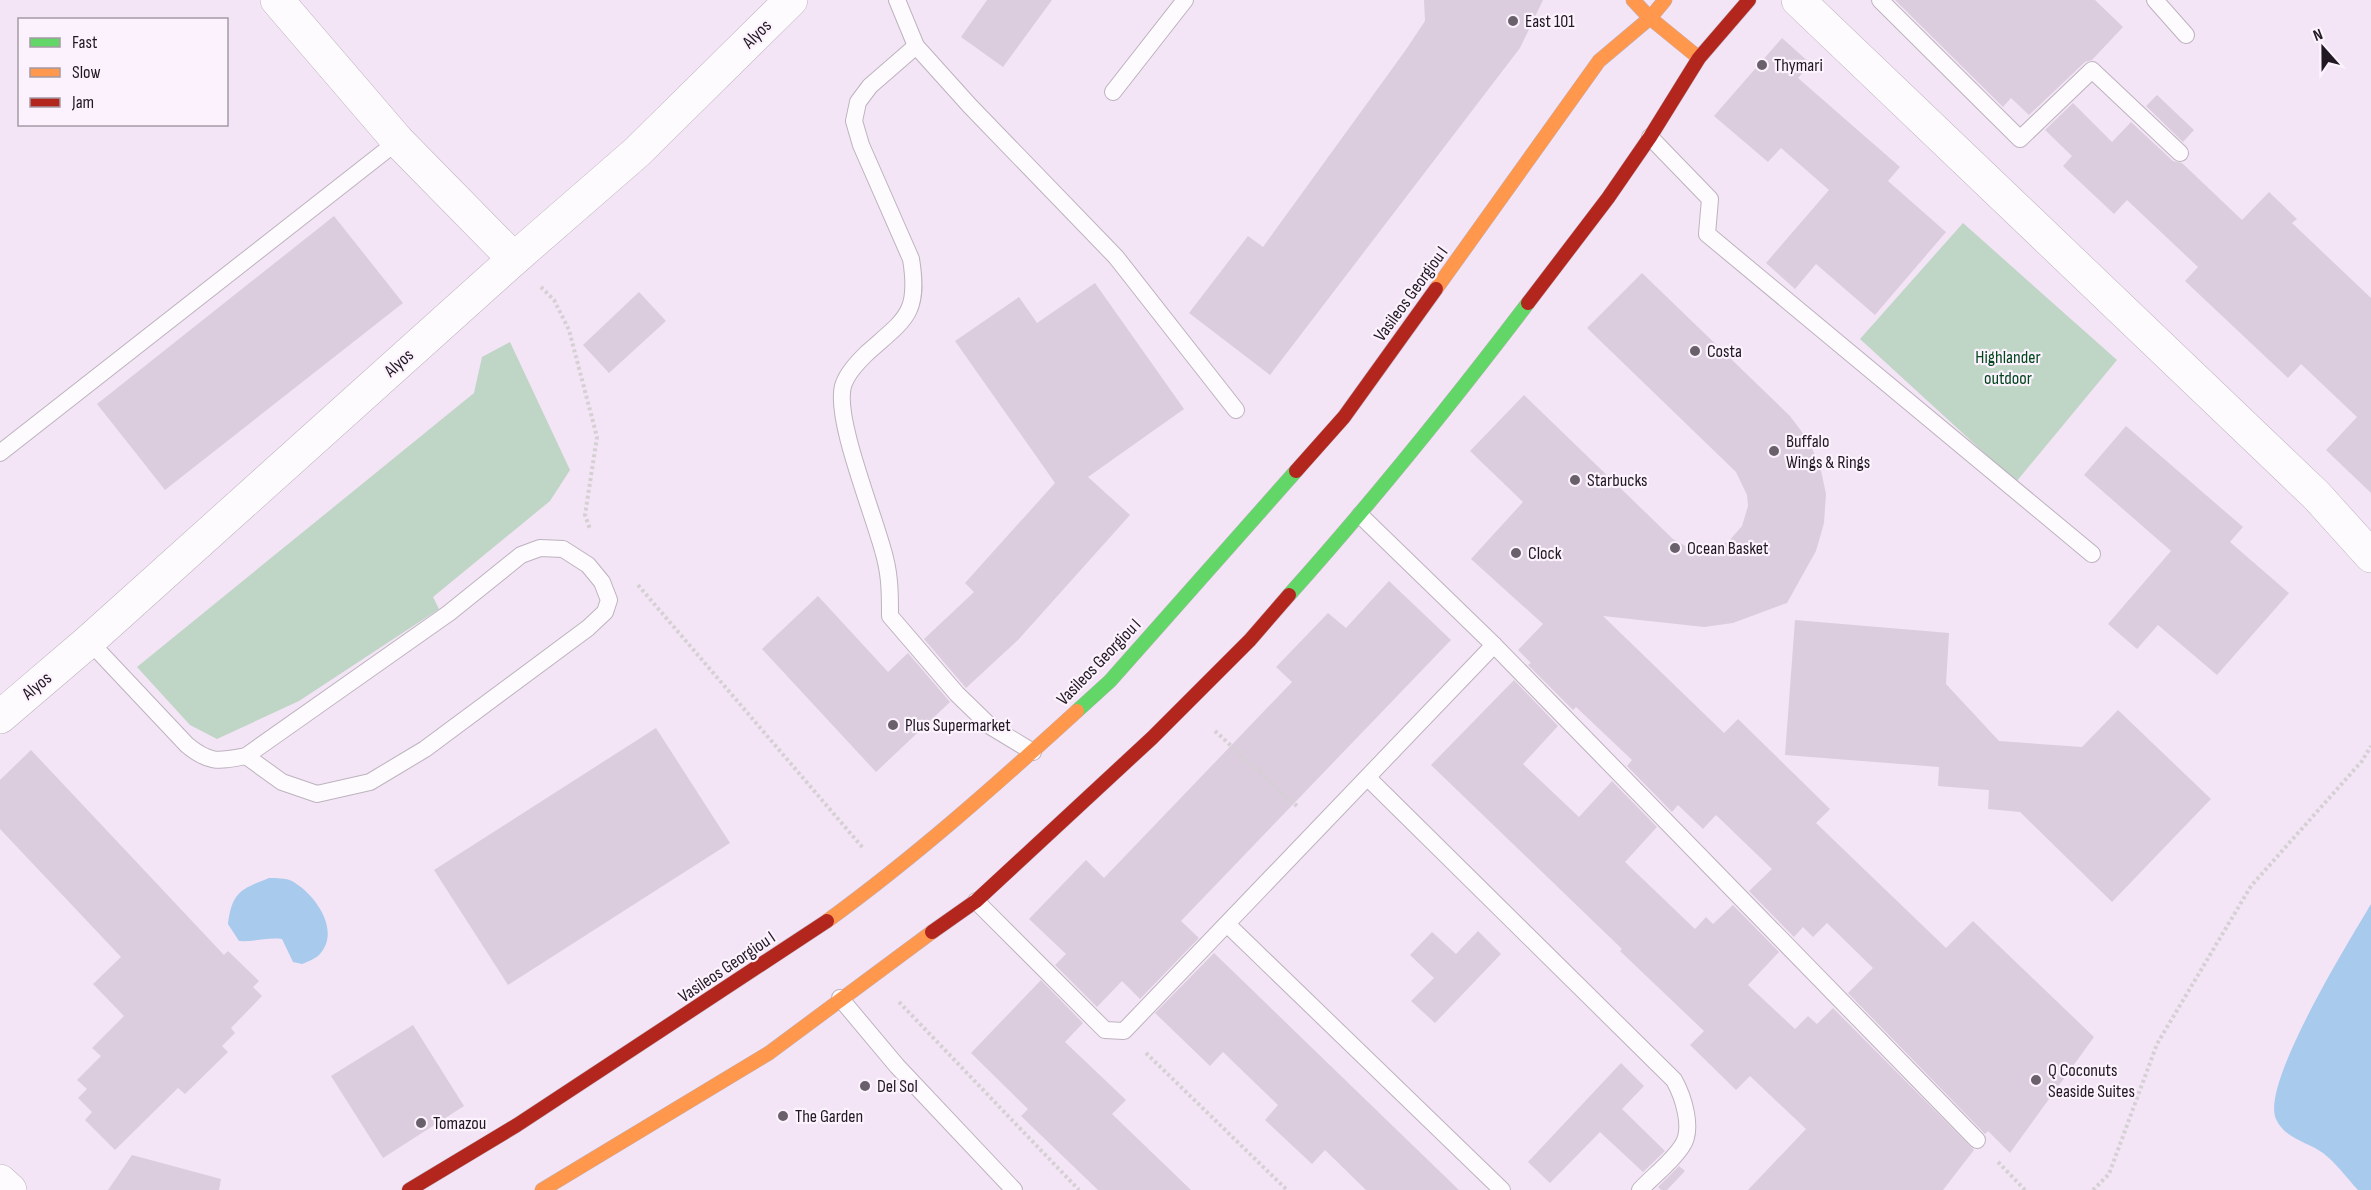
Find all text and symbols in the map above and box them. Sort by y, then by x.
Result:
place label: East 101 [1525,11,1575,32]
marker: East 101 [1506,14,1520,28]
street label: Alyos [738,15,776,53]
legend [18,18,228,126]
north arrow [2293,18,2353,78]
text: N [2311,25,2326,46]
text: Fast [72,32,98,53]
place label: Thymari [1774,55,1823,76]
marker: Thymari [1755,58,1769,72]
text: Slow [72,62,101,83]
text: Jam [71,92,94,113]
street label: Vasileos Georgiou I [1370,242,1452,346]
place label: Costa [1707,341,1742,362]
street label: Alyos [379,344,418,382]
marker: Costa [1688,344,1702,358]
park label: Highlander outdoor [1975,347,2041,389]
place label: Buffalo Wings & Rings [1786,431,1870,473]
marker: Buffalo Wings & Rings [1767,444,1781,458]
place label: Starbucks [1587,470,1647,491]
marker: Starbucks [1568,473,1582,487]
place label: Ocean Basket [1687,538,1769,559]
marker: Ocean Basket [1668,541,1682,555]
place label: Clock [1528,543,1562,564]
marker: Clock [1509,546,1523,560]
street label: Vasileos Georgiou I [1053,614,1145,710]
street label: Alyos [17,668,56,705]
place label: Plus Supermarket [905,715,1011,736]
marker: Plus Supermarket [886,718,900,732]
street label: Vasileos Georgiou I [675,927,779,1007]
place label: Q Coconuts Seaside Suites [2048,1060,2135,1102]
marker: Q Coconuts Seaside Suites [2029,1073,2043,1087]
place label: Del Sol [877,1076,918,1097]
marker: Del Sol [858,1079,872,1093]
place label: The Garden [795,1106,863,1127]
marker: The Garden [776,1109,790,1123]
place label: Tomazou [433,1113,486,1134]
marker: Tomazou [414,1116,428,1130]

